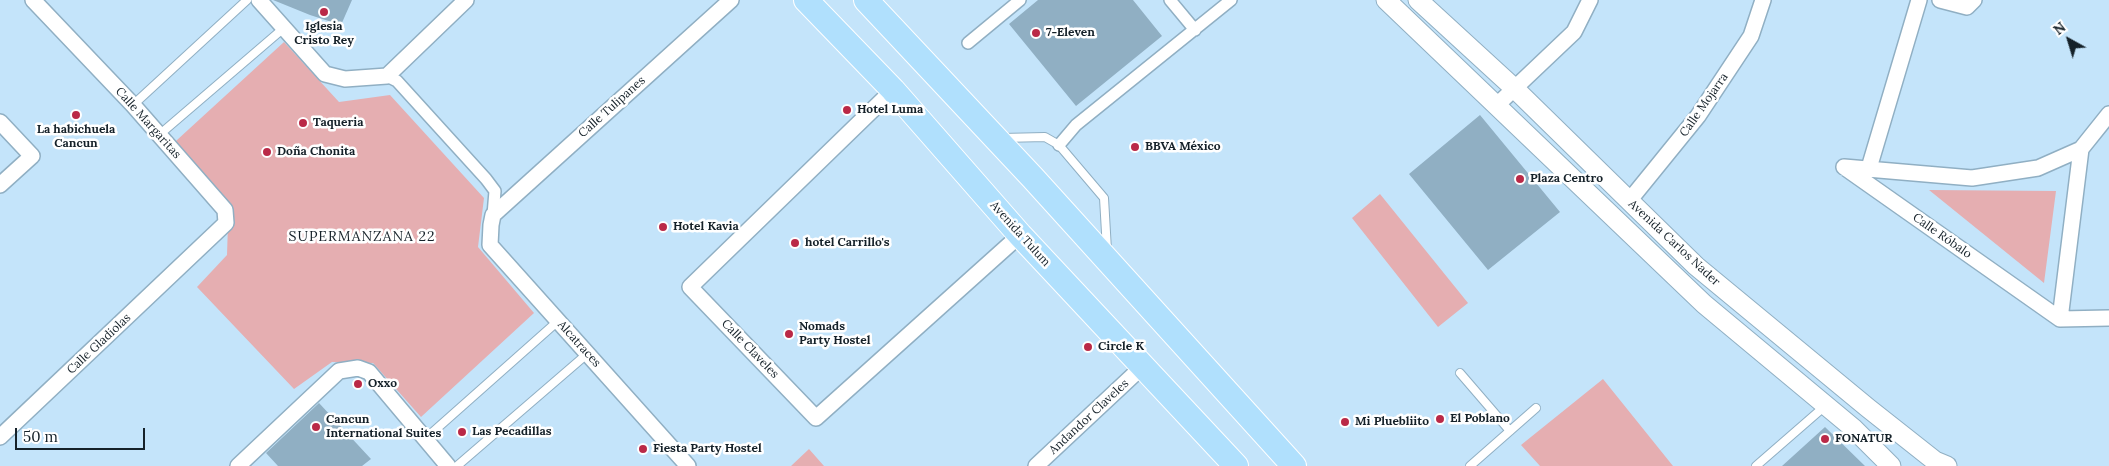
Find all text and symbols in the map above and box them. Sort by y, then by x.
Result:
marker: Iglesia Cristo Rey [318,6,330,18]
north arrow [2044,15,2094,65]
text: N [2050,18,2069,39]
place label: Iglesia Cristo Rey [294,20,354,48]
place label: 7-Eleven [1046,26,1095,40]
marker: 7-Eleven [1030,27,1042,39]
street label: Calle Mojarra [1677,70,1731,140]
street label: Calle Tulipanes [576,73,648,141]
street label: Calle Margaritas [112,84,184,162]
place label: Hotel Luma [857,103,923,117]
marker: Hotel Luma [841,104,853,116]
marker: La habichuela Cancun [70,109,82,121]
place label: Taqueria [313,116,363,130]
marker: Taqueria [297,117,309,129]
place label: La habichuela Cancun [37,123,115,151]
place label: BBVA México [1145,140,1221,154]
marker: BBVA México [1129,141,1141,153]
place label: Doña Chonita [277,145,355,159]
marker: Doña Chonita [261,146,273,158]
place label: Plaza Centro [1530,172,1603,186]
marker: Plaza Centro [1514,173,1526,185]
street label: Avenida Carlos Nader [1625,197,1723,289]
street label: Avenida Tulum [987,198,1053,270]
street label: Calle Róbalo [1910,210,1974,262]
place label: Hotel Kavia [673,220,739,234]
marker: Hotel Kavia [657,221,669,233]
district label: SUPERMANZANA 22 [287,229,437,245]
place label: hotel Carrillo's [805,236,889,250]
marker: hotel Carrillo's [789,237,801,249]
street label: Calle Gladiolas [64,311,134,377]
street label: Calle Claveles [718,317,782,381]
street label: Alcatraces [554,318,604,370]
place label: Nomads Party Hostel [799,320,870,348]
marker: Nomads Party Hostel [783,328,795,340]
place label: Circle K [1098,340,1144,354]
marker: Circle K [1082,341,1094,353]
street label: Andandor Claveles [1046,376,1132,458]
place label: Oxxo [368,377,397,391]
marker: Oxxo [352,378,364,390]
place label: El Poblano [1450,412,1510,426]
place label: Cancun International Suites [326,413,441,441]
marker: El Poblano [1434,413,1446,425]
place label: Mi Pluebliito [1355,415,1429,429]
marker: Mi Pluebliito [1339,416,1351,428]
scale bar [18,418,148,450]
marker: Cancun International Suites [310,421,322,433]
place label: Las Pecadillas [472,425,552,439]
marker: Las Pecadillas [456,426,468,438]
text: 50 m [23,427,58,446]
place label: FONATUR [1835,432,1893,446]
marker: FONATUR [1819,433,1831,445]
place label: Fiesta Party Hostel [653,442,762,456]
marker: Fiesta Party Hostel [637,443,649,455]

